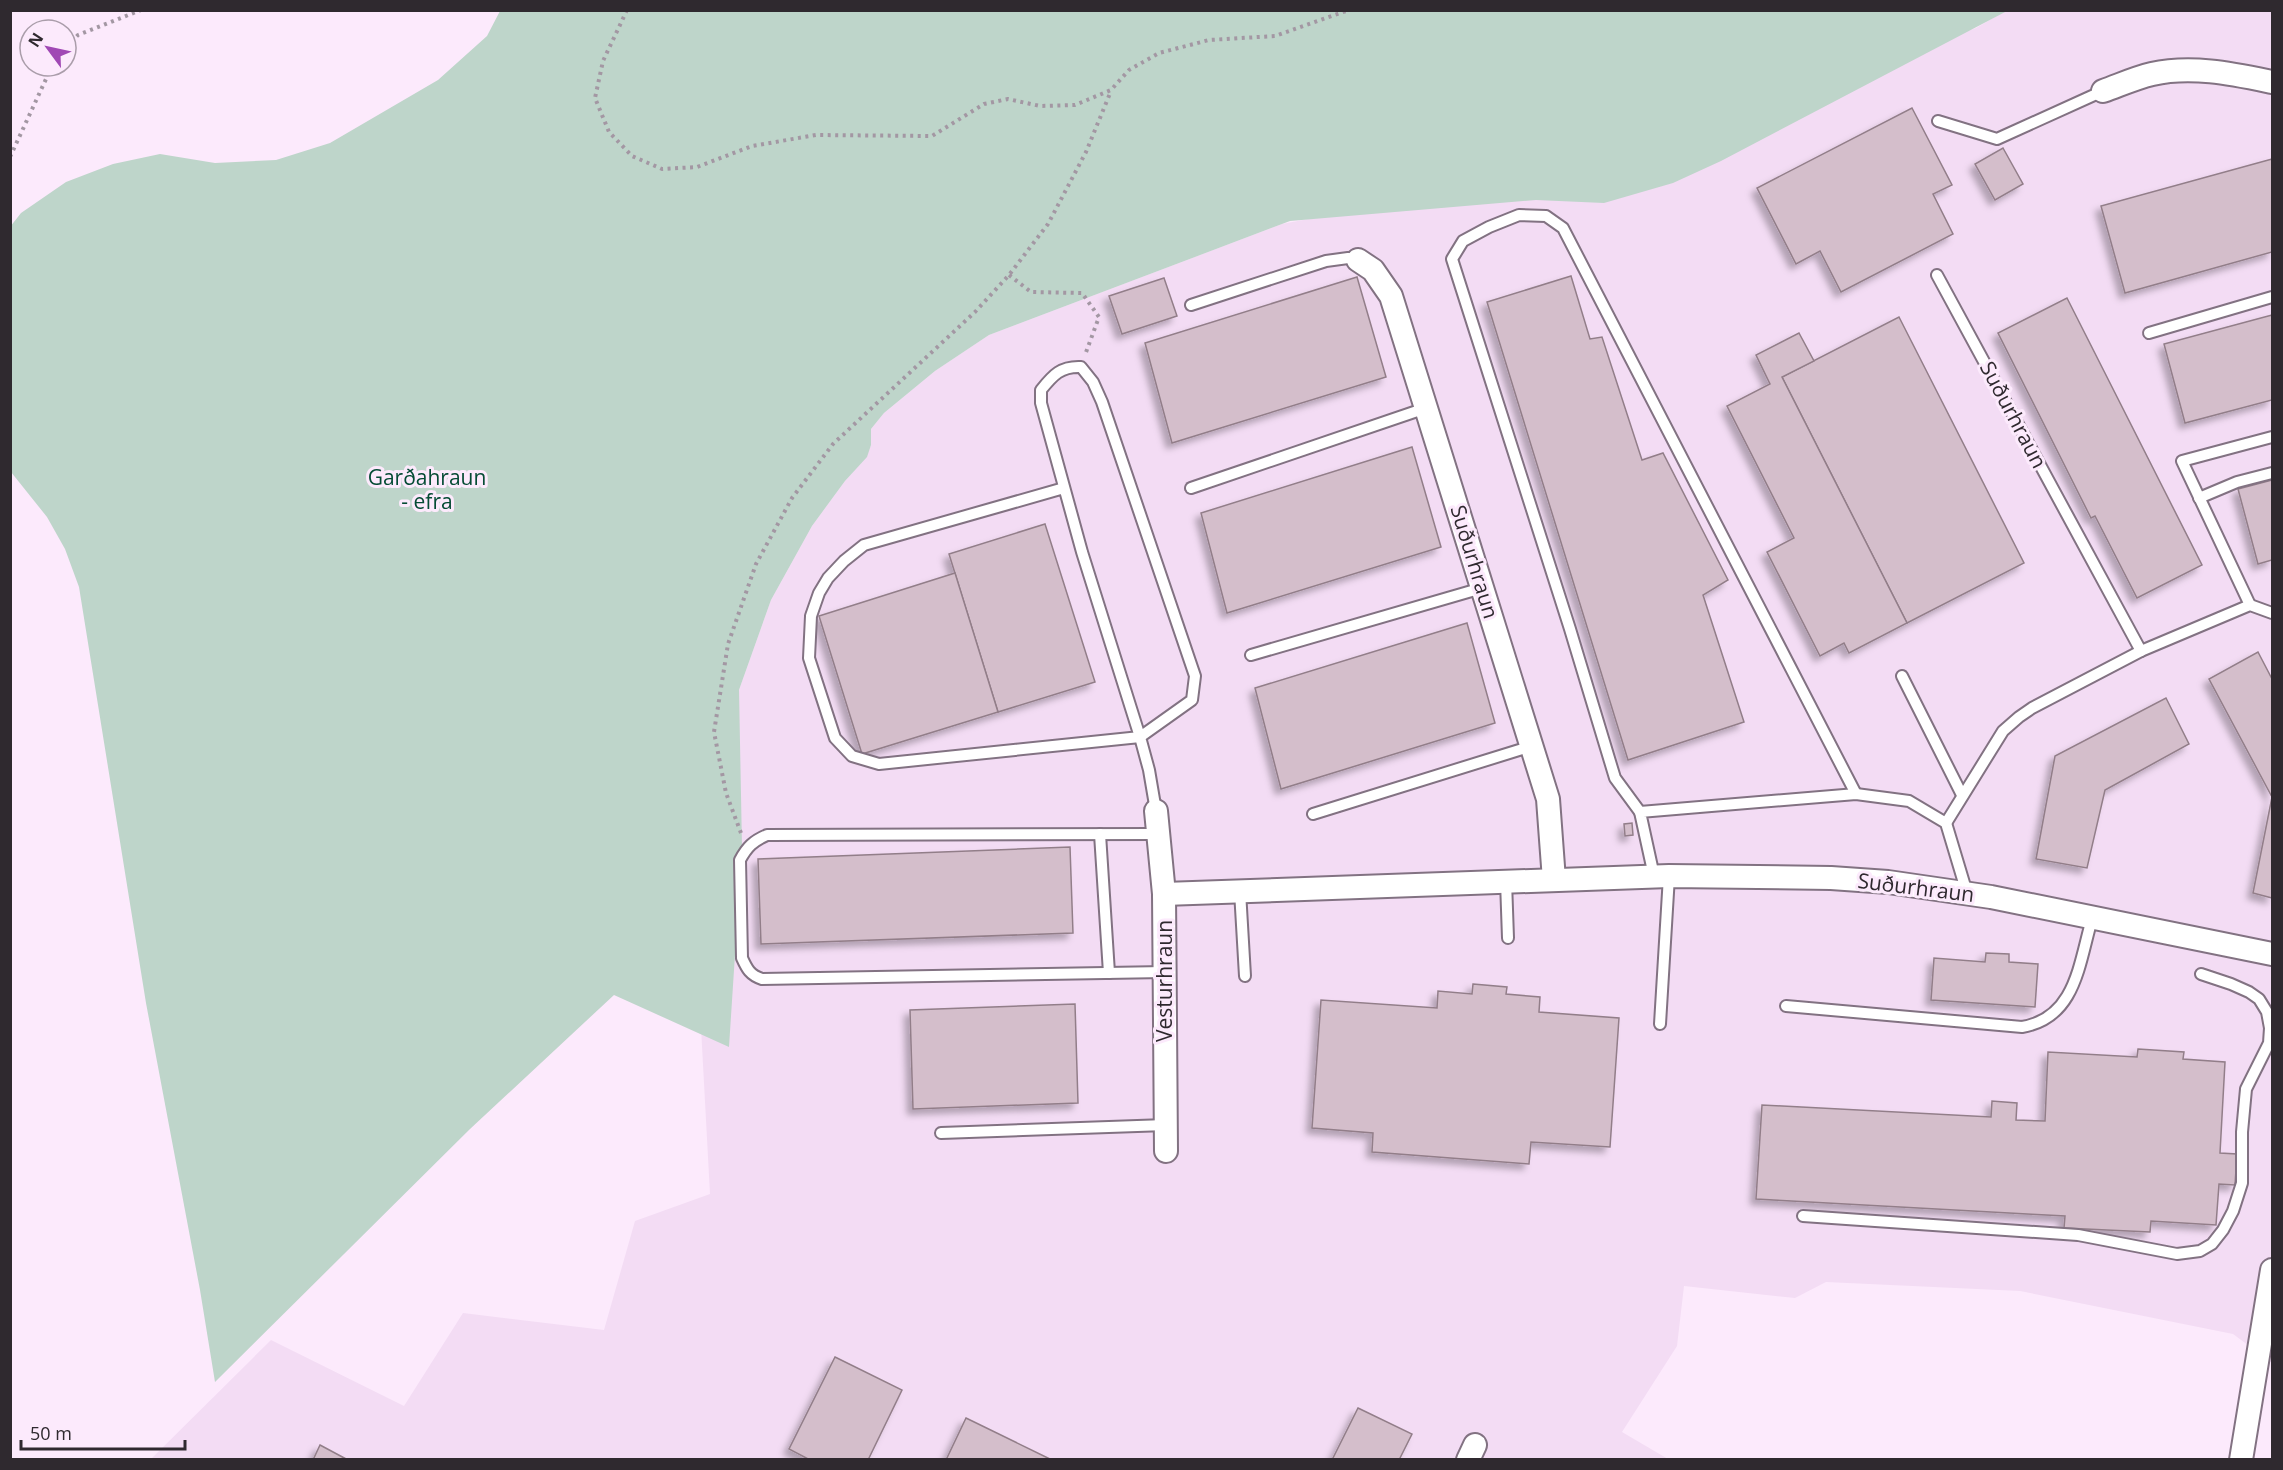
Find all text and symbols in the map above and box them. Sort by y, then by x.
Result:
north arrow [18,18,78,78]
text: N [23,28,48,51]
street label: Suðurhraun [1974,356,2054,473]
park label: Garðahraun - efra [368,463,486,515]
street label: Suðurhraun [1444,502,1505,622]
street label: Suðurhraun [1856,866,1976,908]
street label: Vesturhraun [1150,920,1178,1042]
scale bar [21,1413,184,1451]
text: 50 m [30,1421,72,1445]

